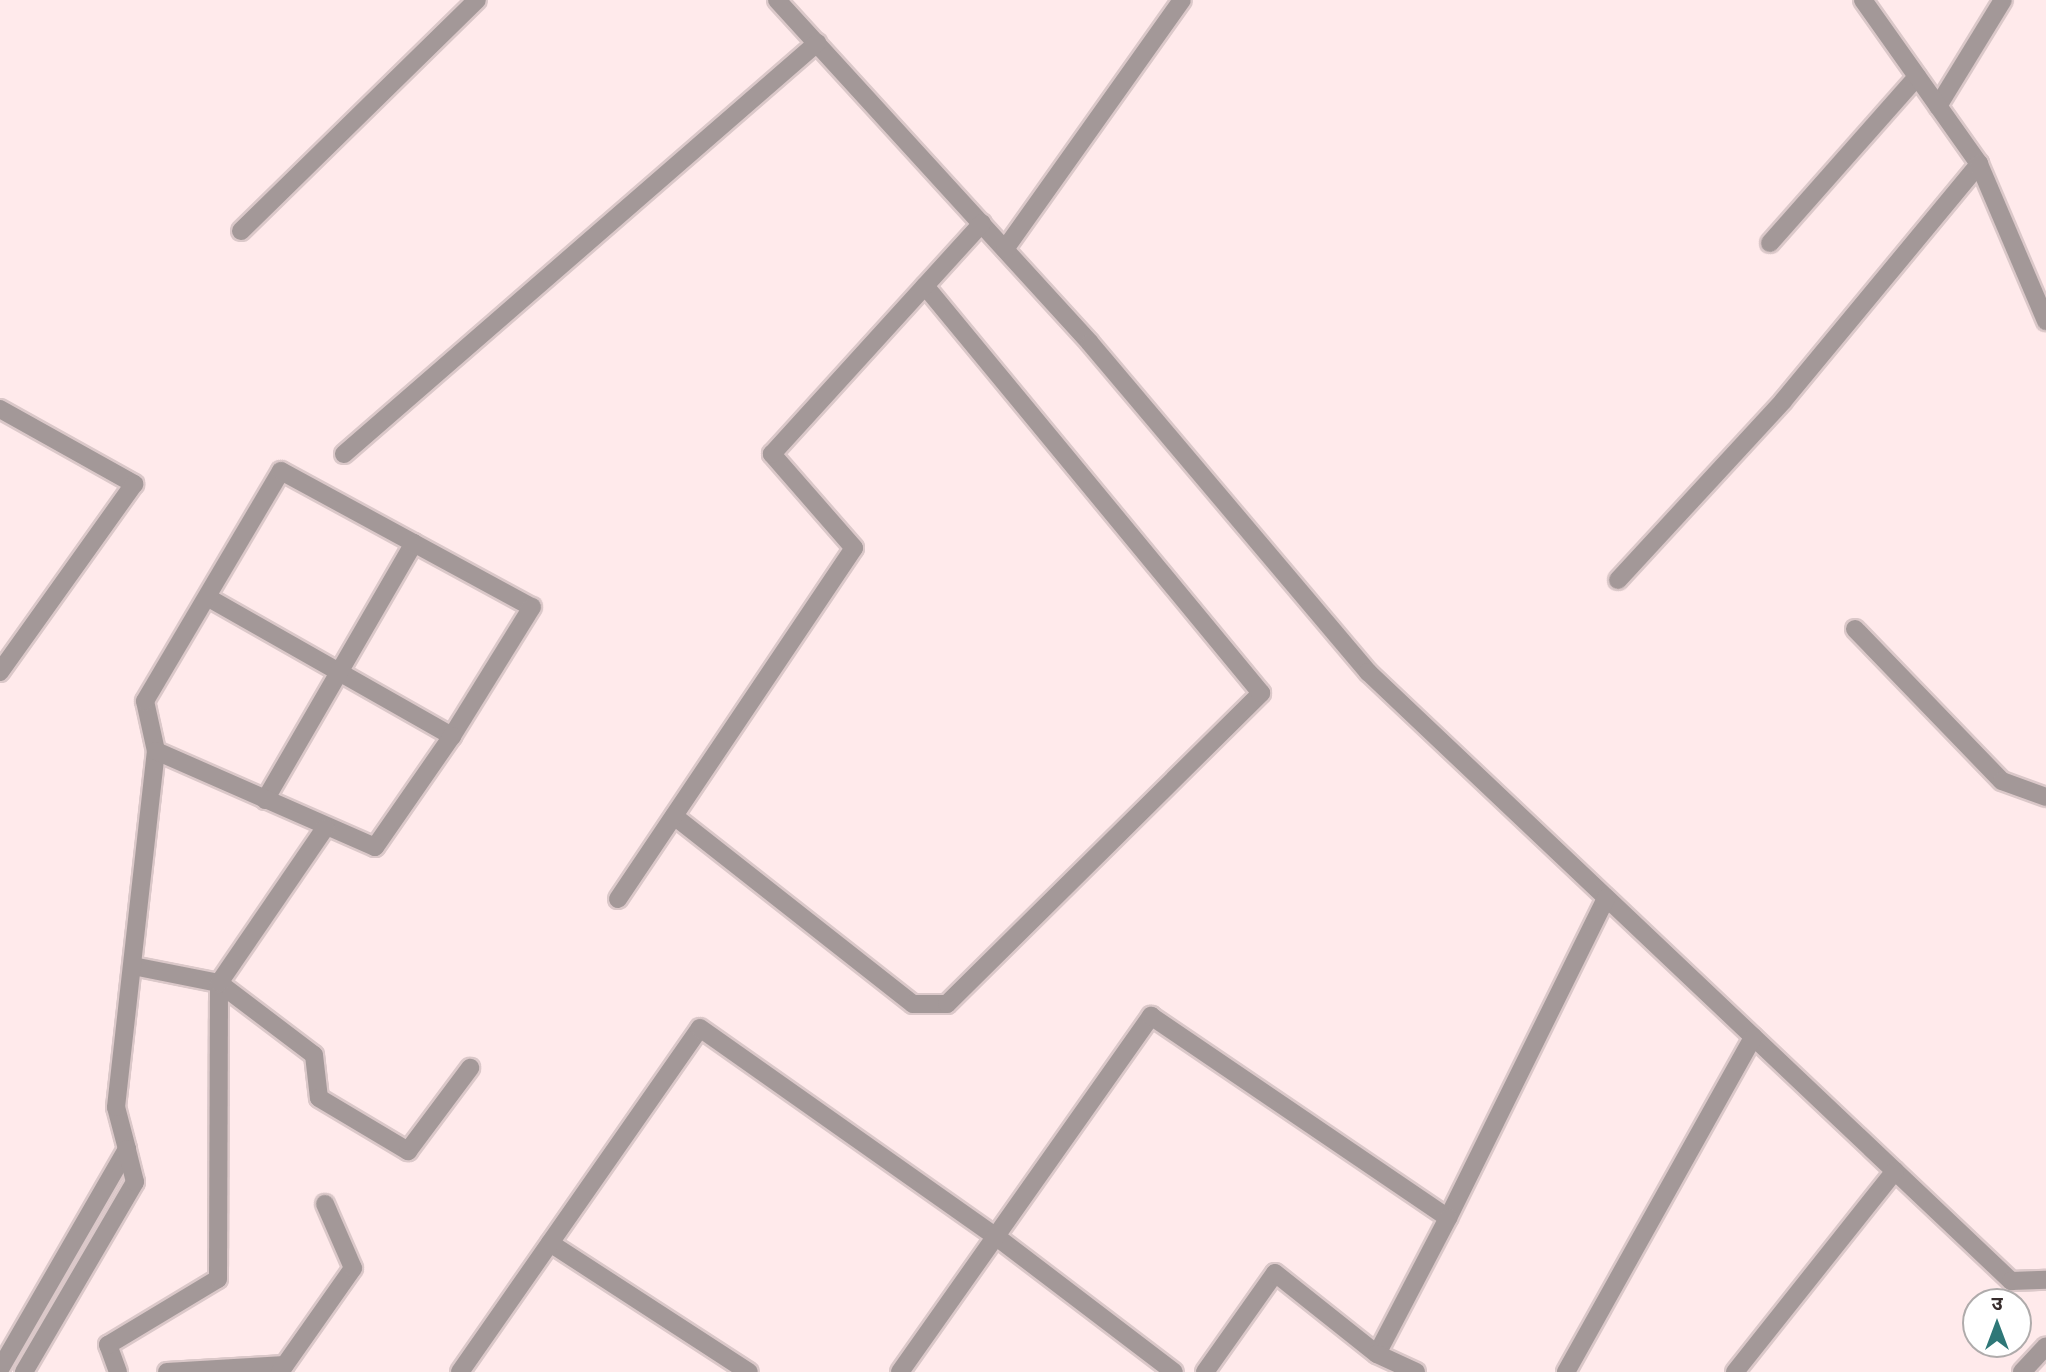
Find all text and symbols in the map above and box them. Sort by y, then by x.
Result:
north arrow [1962,1288,2032,1358]
text: उ [1991,1293,2003,1315]

